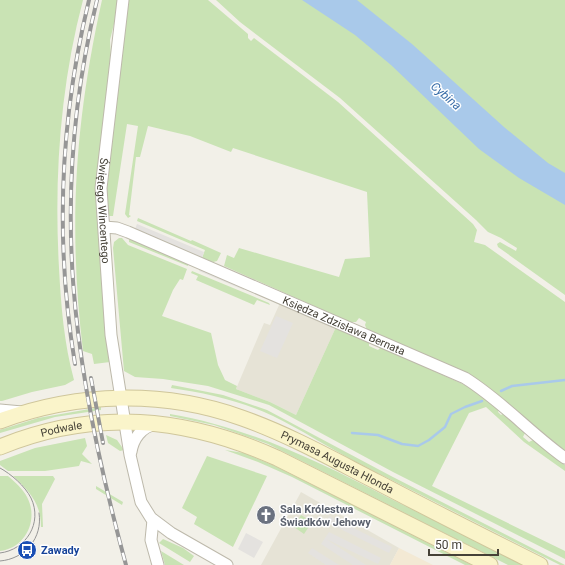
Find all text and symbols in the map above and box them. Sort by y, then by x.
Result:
water label: Cybina [428,79,464,113]
street label: Świętego Wincentego [94,157,113,264]
street label: Księdza Zdzisława Bernata [281,293,407,358]
street label: Podwale [39,418,83,439]
street label: Prymasa Augusta Hlonda [279,428,396,496]
place label: Sala Królestwa Świadków Jehowy [280,503,371,529]
church icon: Sala Królestwa Świadków Jehowy [255,504,277,526]
scale bar [429,531,498,557]
text: 50 m [435,538,462,552]
bus stop icon: Zawady [16,539,38,561]
place label: Zawady [41,544,80,557]

